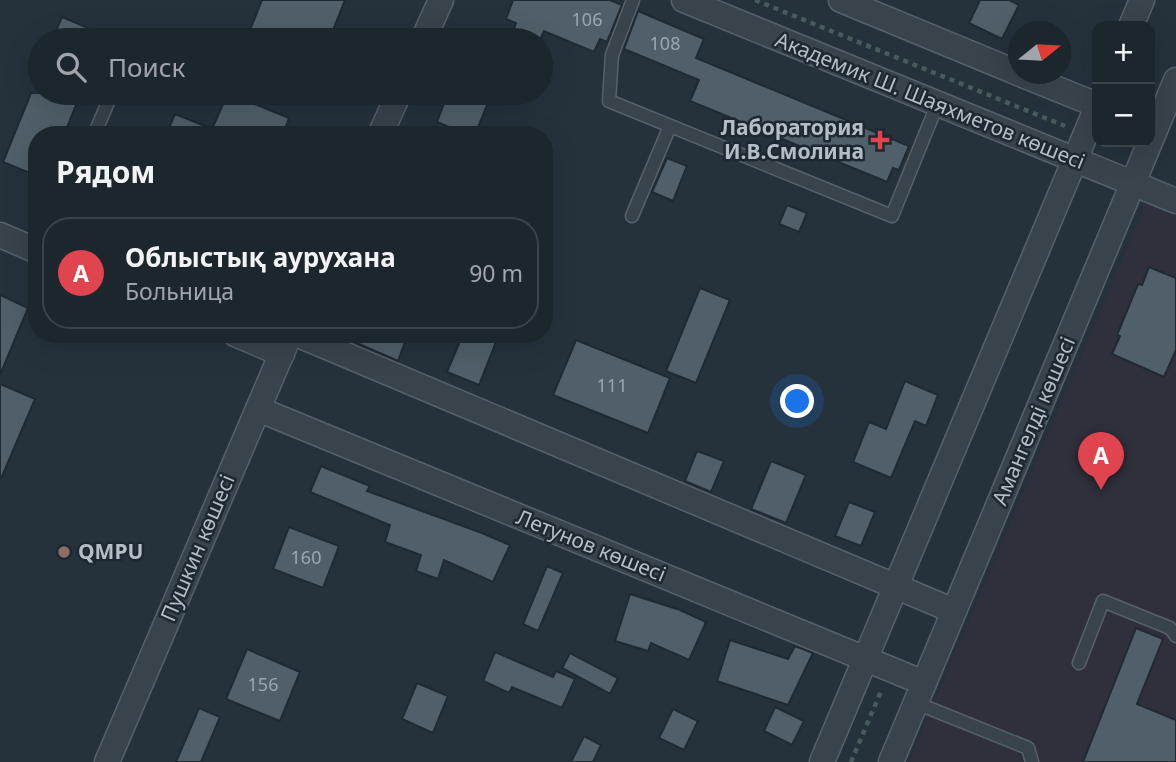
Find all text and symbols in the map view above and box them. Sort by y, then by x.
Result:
house number: 106 [572,7,602,31]
north arrow [1008,21,1071,84]
map controls [1092,21,1155,147]
button: + [1092,21,1155,84]
street label: Академик Ш. Шаяхметов көшесі [772,25,1089,175]
search box [28,28,553,105]
house number: 108 [650,31,680,55]
icon: search [52,48,90,86]
text: Поиск [108,49,185,85]
button: − [1092,84,1155,147]
place label: Лаборатория И.В.Смолина [721,113,864,165]
marker: Лаборатория И.В.Смолина [870,130,890,150]
text: Рядом [56,151,155,192]
text: Облыстық аурухана [125,239,396,275]
text: A [73,257,89,289]
text: 90 m [469,257,523,289]
text: Больница [125,275,234,307]
street label: Амангелді көшесі [985,332,1081,509]
house number: 111 [597,373,627,397]
your location [780,384,814,418]
pin: A [1078,432,1124,490]
street label: Пушкин көшесі [154,470,241,625]
street label: Летунов көшесі [513,502,670,588]
place label: QMPU [78,537,143,565]
marker: QMPU [56,544,72,560]
house number: 160 [291,545,321,569]
house number: 156 [248,672,278,696]

